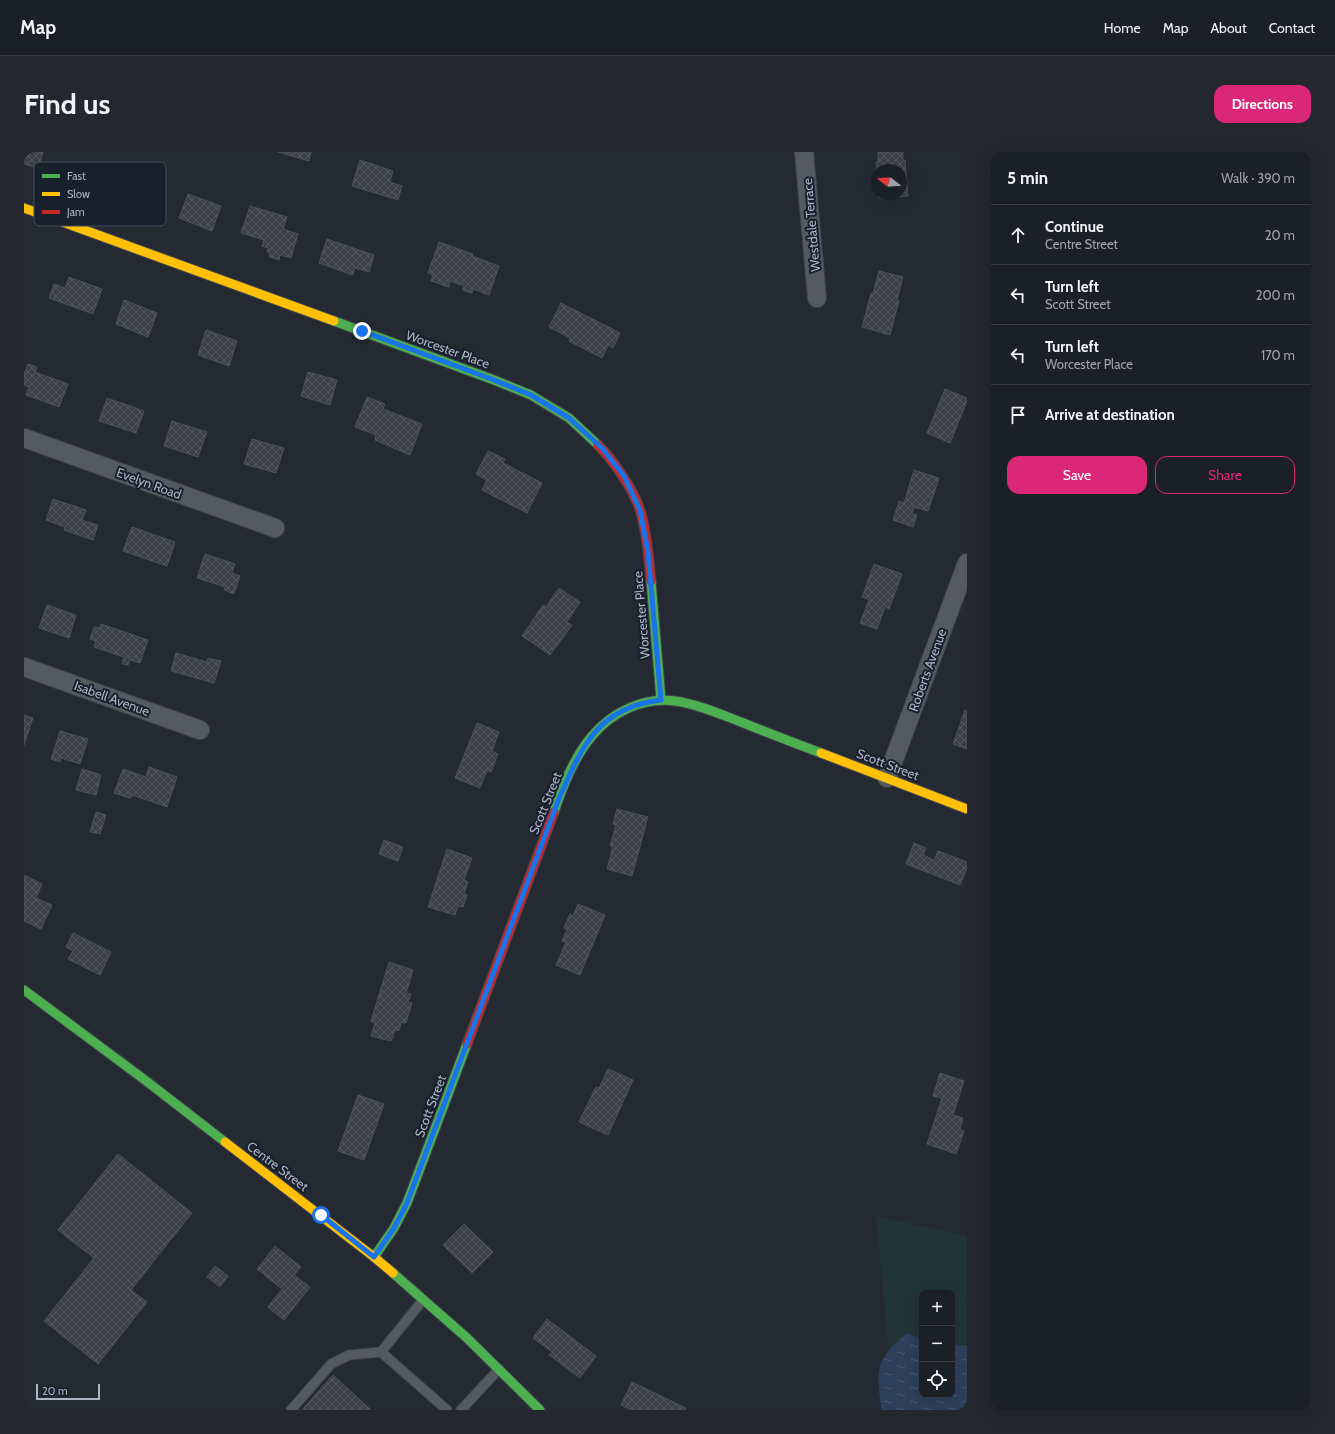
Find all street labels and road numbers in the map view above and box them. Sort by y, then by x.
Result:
street label: Westdale Terrace [799,177,823,272]
street label: Worcester Place [404,326,492,372]
street label: Evelyn Road [114,464,184,502]
street label: Worcester Place [629,570,653,659]
street label: Roberts Avenue [905,626,949,713]
street label: Isabell Avenue [72,677,152,719]
street label: Scott Street [855,745,922,783]
street label: Scott Street [525,769,565,836]
street label: Scott Street [411,1072,449,1139]
street label: Centre Street [244,1138,312,1195]

